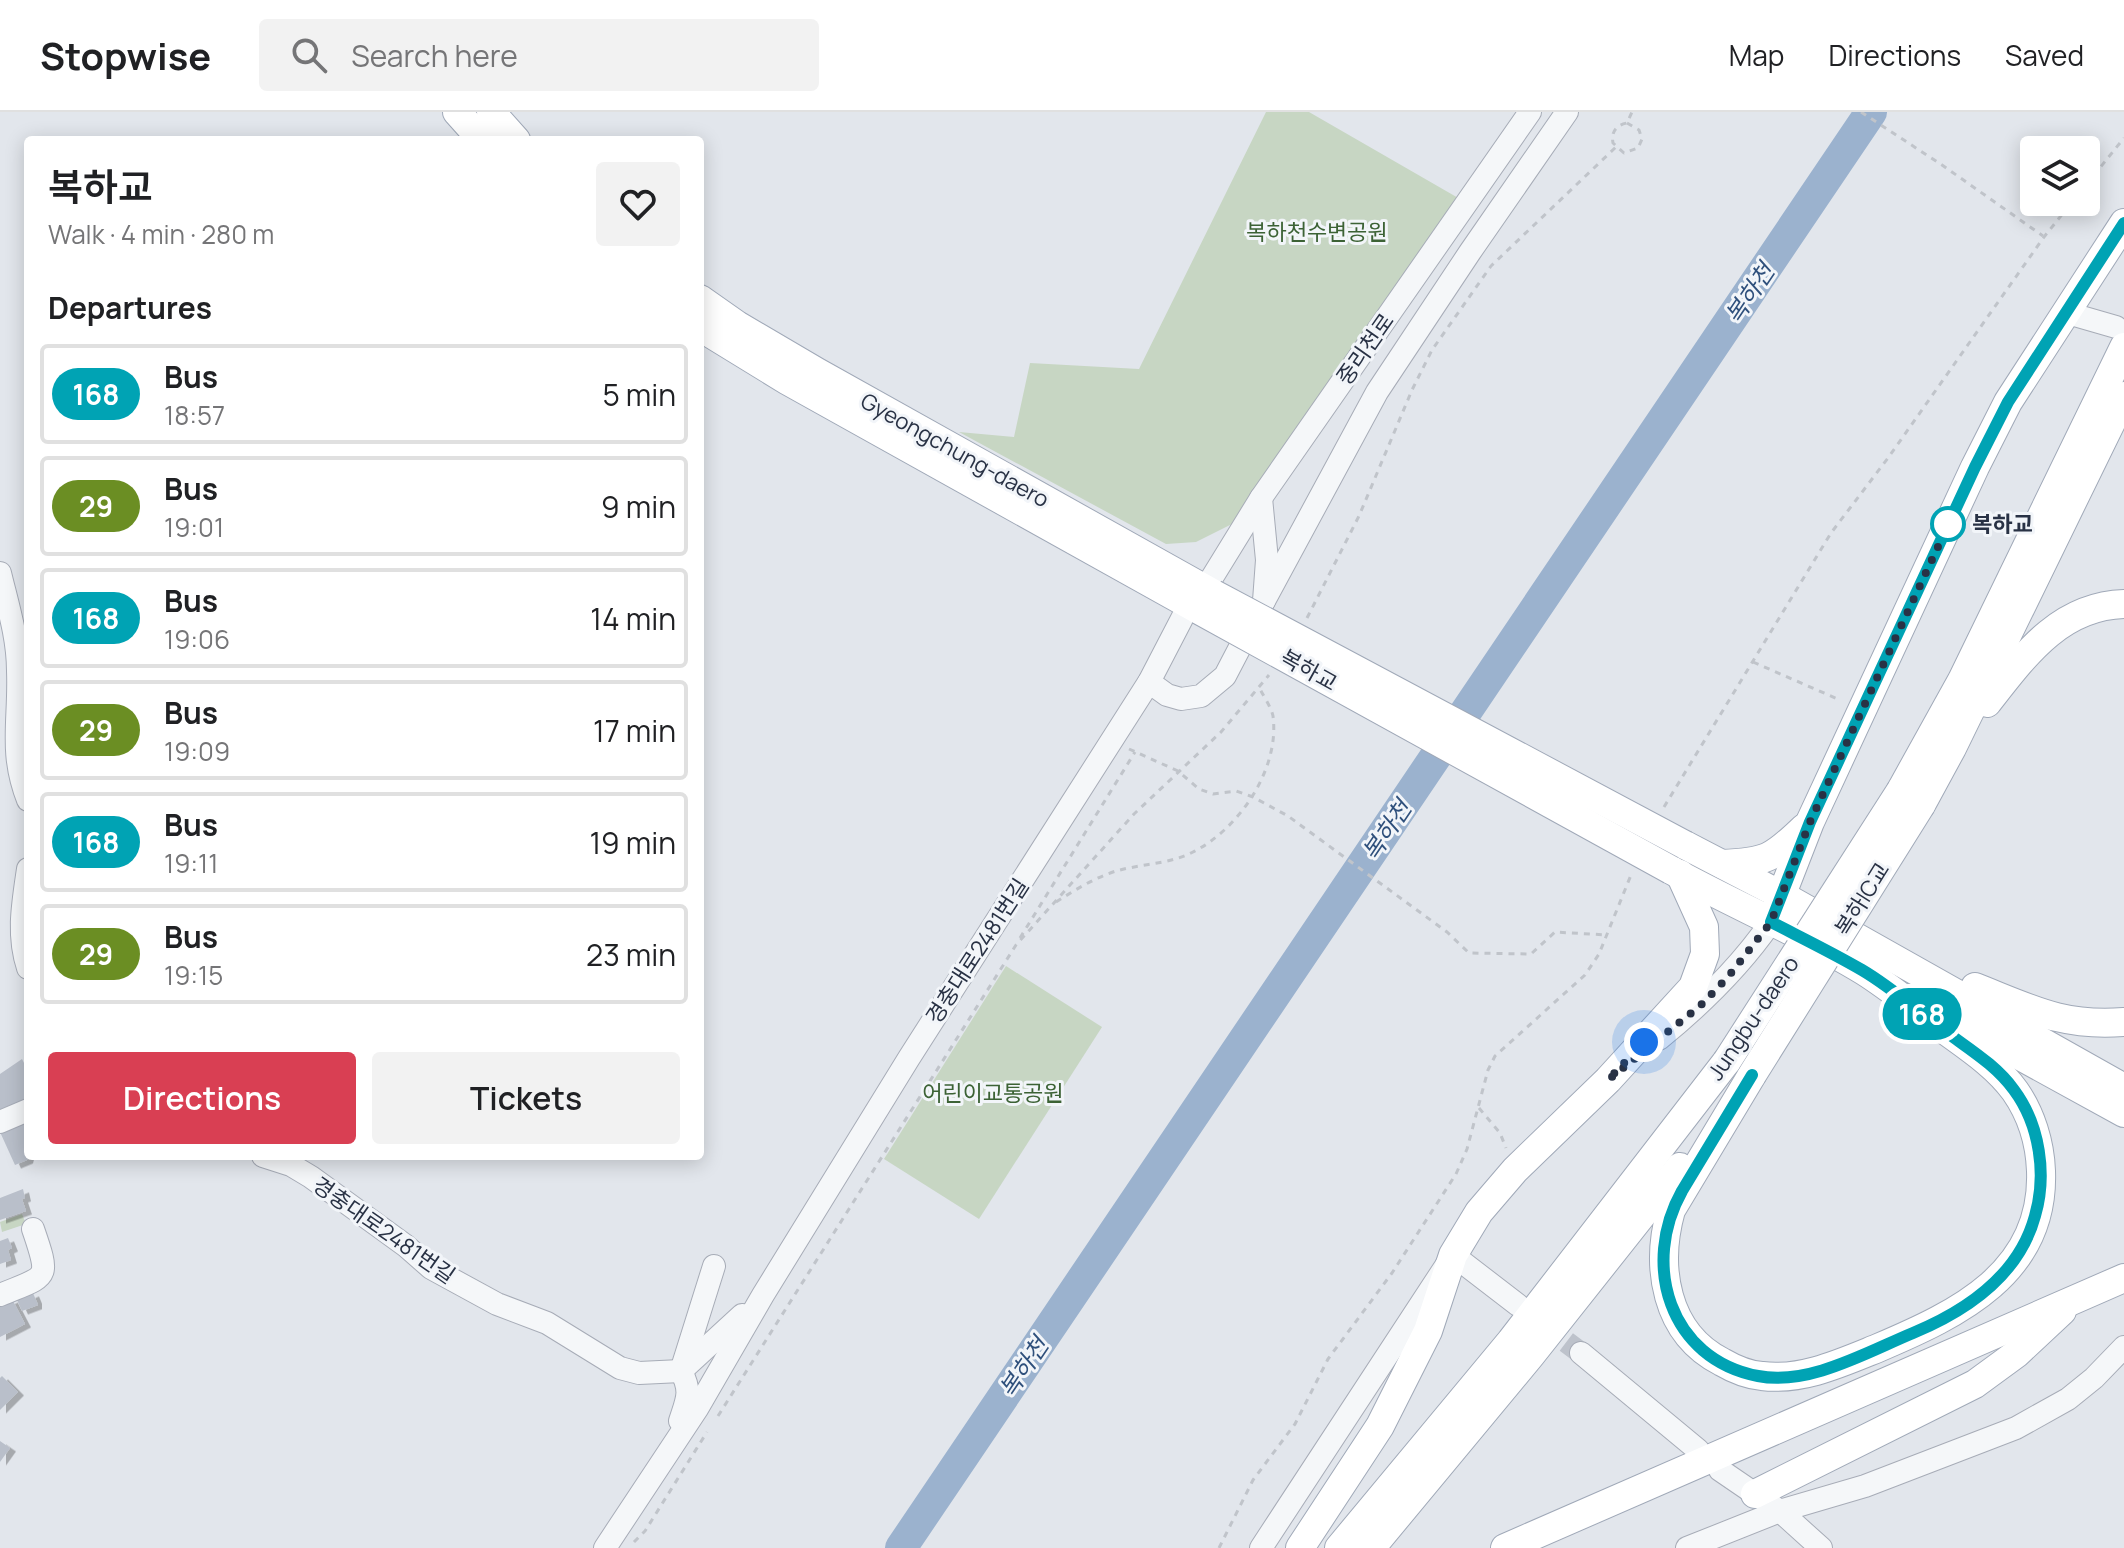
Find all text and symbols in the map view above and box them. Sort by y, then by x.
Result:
search box [259,19,819,91]
text: Stopwise [40,29,211,81]
icon: search [287,33,331,77]
text: Search here [351,35,518,76]
text: Map [1729,36,1784,74]
text: Directions [1828,36,1961,74]
text: Saved [2005,36,2084,74]
map controls [2020,136,2100,216]
button: layers [2020,136,2100,216]
text: 복하교 [48,160,153,212]
button: heart [596,162,680,246]
text: Walk · 4 min · 280 m [48,216,274,252]
park label: 복하천수변공원 [1246,217,1388,247]
water label: 복하천 [1717,254,1783,330]
text: Departures [48,287,212,328]
street label: 중리천로 [1329,307,1401,391]
text: Bus [164,356,218,397]
text: 5 min [602,374,676,415]
text: 168 [73,375,119,413]
street label: Gyeongchung-daero [855,386,1055,514]
text: 18:57 [164,397,225,433]
text: Bus [164,468,218,509]
text: 9 min [601,486,676,527]
text: 29 [79,487,113,525]
marker: 복하교 [1931,507,1965,541]
text: 19:01 [164,509,224,545]
place label: 복하교 [1972,509,2033,539]
text: Bus [164,580,218,621]
text: 14 min [590,598,676,639]
text: 168 [73,599,119,637]
text: 19:06 [164,621,230,657]
street label: 복하교 [1275,642,1343,698]
text: Bus [164,692,218,733]
text: 17 min [593,710,676,751]
text: 29 [79,711,113,749]
text: 19:09 [164,733,230,769]
water label: 복하천 [1354,791,1420,867]
text: Bus [164,804,218,845]
text: 19 min [589,822,676,863]
text: 168 [73,823,119,861]
text: 19:11 [164,845,218,881]
street label: 복하IC교 [1828,856,1896,942]
street label: 경충대로2481번길 [919,872,1035,1030]
text: Bus [164,916,218,957]
text: 23 min [586,934,676,975]
text: 29 [79,935,113,973]
street label: Jungbu-daero [1700,950,1806,1086]
text: 19:15 [164,957,223,993]
line badge: 168 [1876,988,1968,1040]
text: 168 [1899,995,1945,1033]
your location [1624,1022,1664,1062]
button: Directions [48,1052,356,1144]
button: Tickets [372,1052,680,1144]
park label: 어린이교통공원 [922,1078,1064,1108]
street label: 경충대로2481번길 [307,1170,461,1290]
water label: 복하천 [991,1328,1057,1404]

